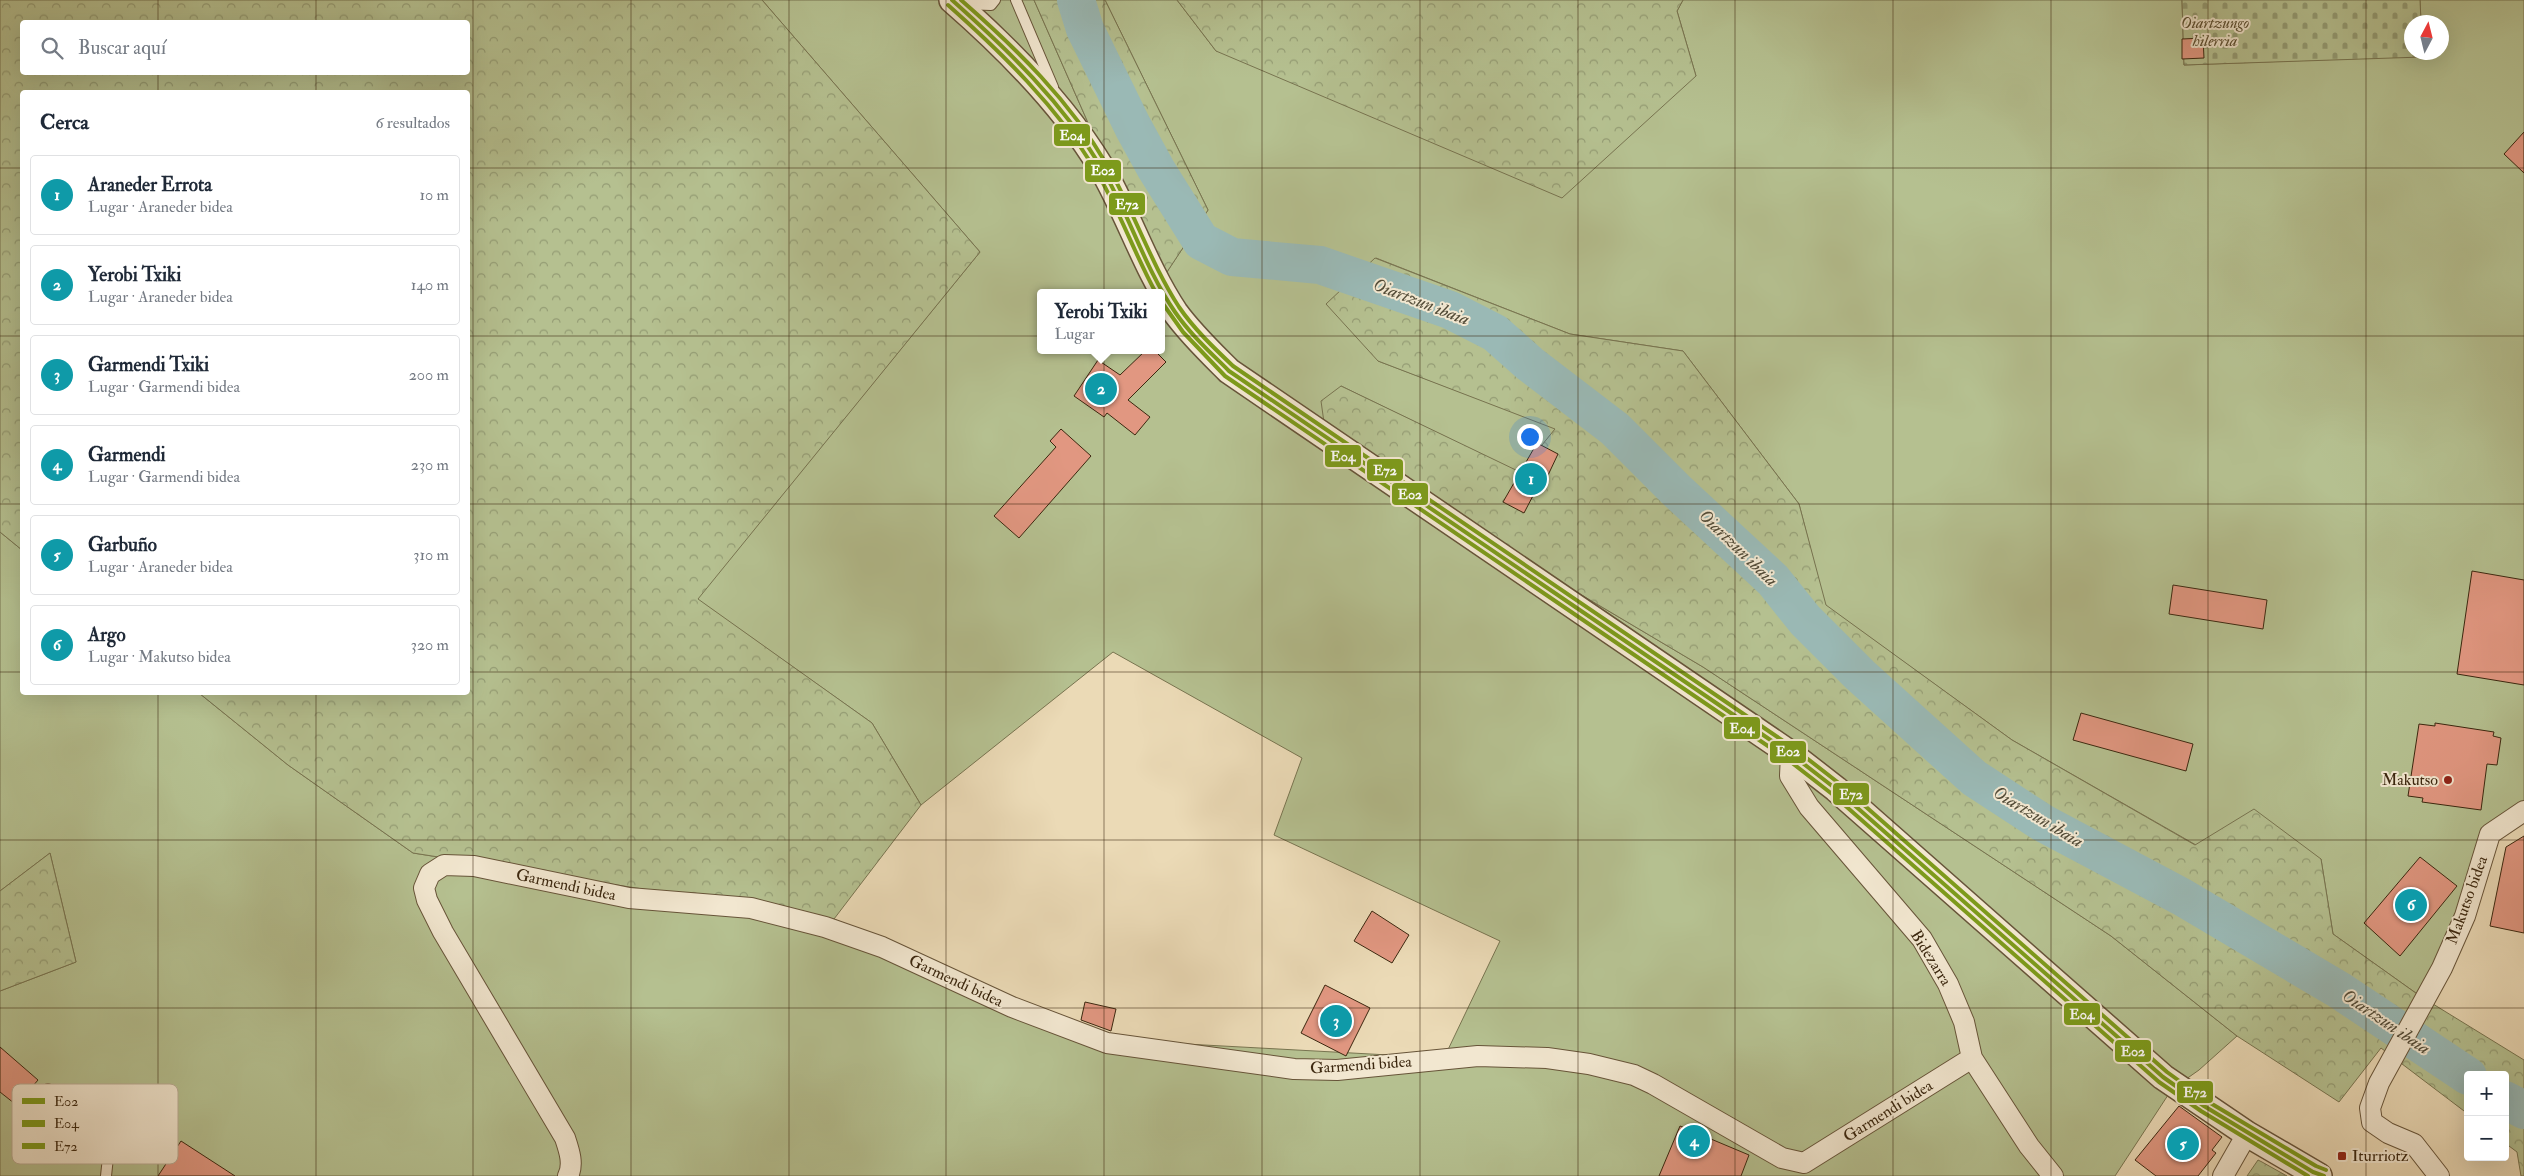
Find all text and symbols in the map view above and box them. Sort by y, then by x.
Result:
park label: Oiartzungo hilerria [2181,13,2249,51]
north arrow [2404,15,2449,60]
search box [20,20,470,75]
icon: search [38,34,66,62]
text: Buscar aquí [78,36,166,60]
text: Cerca [40,109,89,136]
text: 6 resultados [375,113,450,133]
line badge: E04 [1053,123,1091,147]
text: E04 [1060,127,1086,144]
line badge: E02 [1084,159,1122,183]
text: E02 [1091,162,1115,179]
text: Araneder Errota [88,173,212,197]
text: 1 [54,185,60,205]
text: 10 m [419,185,449,205]
line badge: E72 [1108,192,1146,216]
text: E72 [1115,196,1139,213]
text: Lugar · Araneder bidea [88,197,233,217]
text: Yerobi Txiki [88,263,181,287]
water label: Oiartzun ibaia [1369,273,1473,331]
text: 2 [53,275,61,295]
text: 140 m [411,275,449,295]
text: Lugar · Araneder bidea [88,287,233,307]
popup [1037,289,1165,354]
text: Yerobi Txiki [1054,300,1148,324]
text: Lugar [1054,324,1095,344]
text: Garmendi Txiki [88,353,209,377]
text: 3 [54,365,60,385]
text: 200 m [409,365,449,385]
pin: 2 [1085,370,1117,408]
text: Lugar · Garmendi bidea [88,377,240,397]
your location [1517,424,1543,450]
text: Garmendi [88,443,166,467]
line badge: E04 [1324,444,1362,468]
text: E04 [1331,448,1357,465]
text: 4 [53,455,61,475]
text: 230 m [411,455,449,475]
line badge: E72 [1366,458,1404,482]
pin: 1 [1515,460,1547,498]
text: E72 [1373,462,1397,479]
text: Lugar · Garmendi bidea [88,467,240,487]
line badge: E02 [1391,482,1429,506]
text: E02 [1398,486,1422,503]
water label: Oiartzun ibaia [1693,504,1783,592]
text: Garbuño [88,533,157,557]
text: 5 [53,545,61,565]
text: 310 m [413,545,449,565]
text: Lugar · Araneder bidea [88,557,233,577]
text: Argo [88,623,126,647]
text: 6 [53,635,61,655]
text: 320 m [411,635,449,655]
text: Lugar · Makutso bidea [88,647,231,667]
line badge: E04 [1723,716,1761,740]
text: E04 [1730,720,1756,737]
line badge: E02 [1769,740,1807,764]
text: E02 [1776,743,1800,760]
place label: Makutso [2382,770,2438,790]
marker: Makutso [2442,774,2454,786]
water label: Oiartzun ibaia [1989,781,2087,853]
line badge: E72 [1832,782,1870,806]
text: E72 [1839,786,1863,803]
street label: Makutso bidea [2442,853,2492,947]
street label: Garmendi bidea [514,865,618,905]
pin: 6 [2395,886,2427,924]
street label: Bidezarra [1906,926,1956,990]
street label: Garmendi bidea [906,950,1007,1012]
water label: Oiartzun ibaia [2337,984,2435,1060]
pin: 3 [1320,1002,1352,1040]
line badge: E04 [2063,1002,2101,1026]
text: E04 [2070,1006,2096,1023]
line badge: E02 [2114,1039,2152,1063]
text: E02 [2121,1043,2145,1060]
street label: Garmendi bidea [1309,1051,1413,1079]
map controls [2464,1071,2509,1161]
button: + [2464,1071,2509,1116]
street label: Garmendi bidea [1840,1075,1937,1146]
line badge: E72 [2176,1080,2214,1104]
legend [12,1084,178,1164]
text: E72 [2183,1084,2207,1101]
text: E02 [54,1093,78,1110]
text: E04 [54,1115,80,1132]
button: − [2464,1116,2509,1161]
pin: 4 [1678,1122,1710,1160]
pin: 5 [2167,1125,2199,1163]
text: E72 [54,1138,78,1155]
place label: Iturriotz [2352,1146,2409,1166]
marker: Iturriotz [2336,1150,2348,1162]

